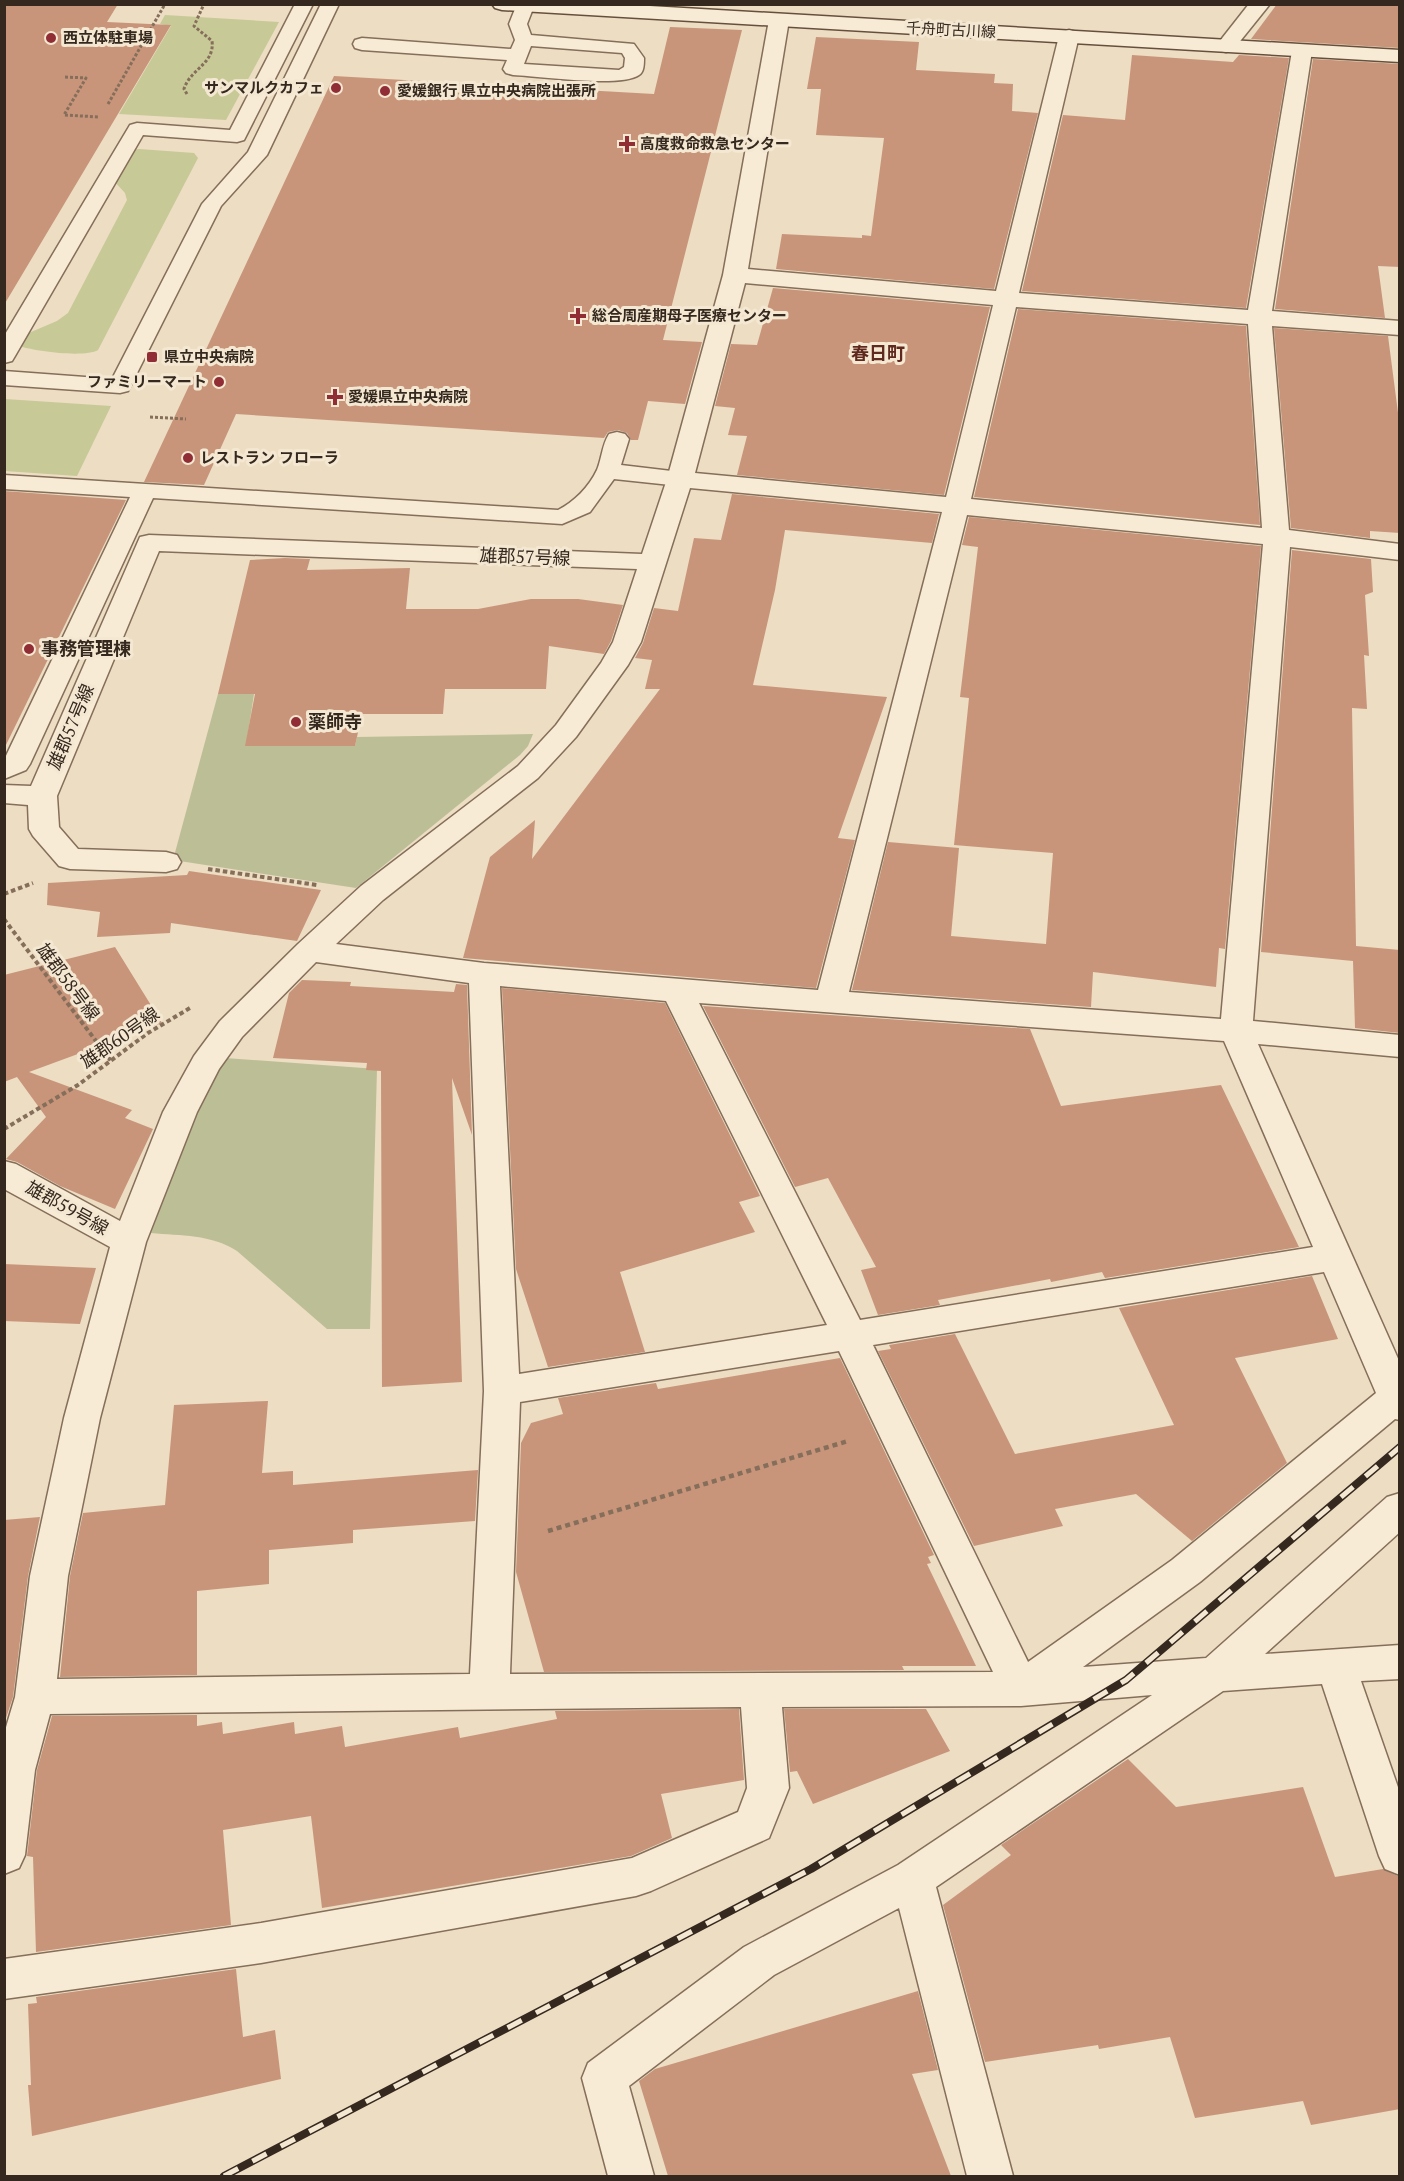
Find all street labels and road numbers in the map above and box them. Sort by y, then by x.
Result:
street label: 千舟町古川線 [906,17,997,41]
street label: 雄郡57号線 [479,542,571,570]
street label: 雄郡57号線 [41,680,99,773]
street label: 雄郡58号線 [32,938,106,1025]
street label: 雄郡60号線 [75,1001,164,1073]
street label: 雄郡59号線 [22,1175,113,1240]

